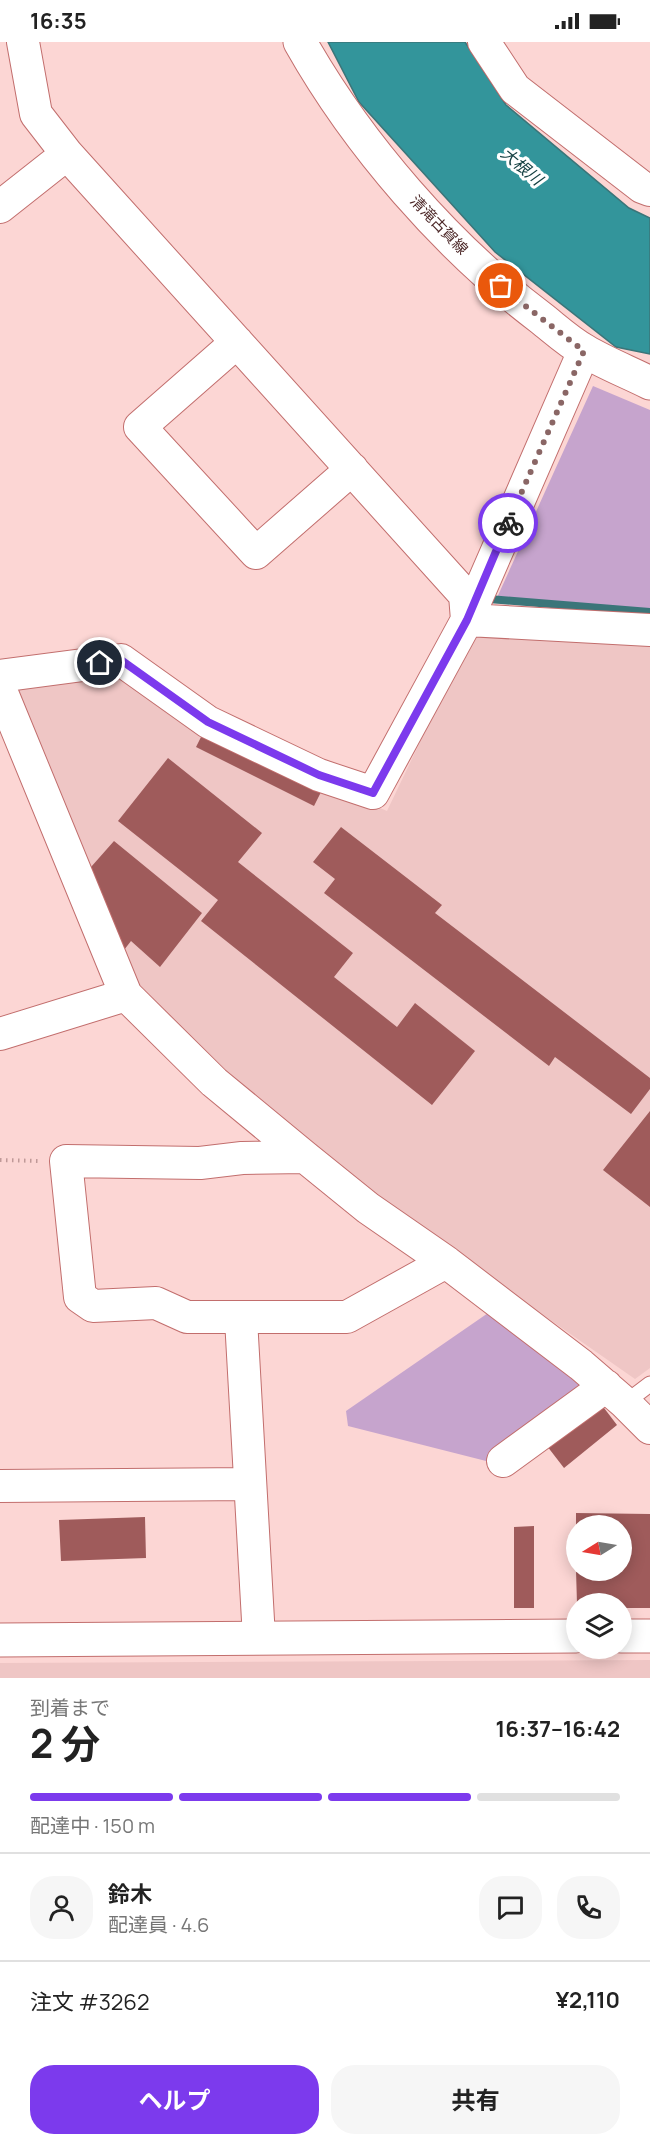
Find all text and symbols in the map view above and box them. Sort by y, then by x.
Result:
text: 16:35 [30,6,87,36]
water label: 大根川 [497,142,549,191]
street label: 清滝古賀線 [406,190,473,259]
pin [475,260,526,311]
icon: bag [484,269,517,302]
courier [478,493,538,553]
icon: bike [492,507,525,540]
pin [74,637,125,688]
icon: home [83,646,116,679]
north arrow [566,1515,632,1581]
map controls [566,1515,632,1659]
button: layers [566,1593,632,1659]
text: 到着まで [30,1694,110,1721]
text: 16:37–16:42 [496,1714,620,1744]
text: 2 分 [30,1716,100,1770]
text: 配達中 · 150 m [30,1812,155,1839]
button: person [30,1876,93,1939]
button: chat [479,1876,542,1939]
button: phone [557,1876,620,1939]
text: 鈴木 [108,1879,152,1909]
text: 配達員 · 4.6 [108,1911,209,1938]
text: ¥2,110 [556,1985,620,2015]
text: 注文 #3262 [30,1987,150,2017]
button: ヘルプ [30,2065,319,2134]
button: 共有 [331,2065,620,2134]

